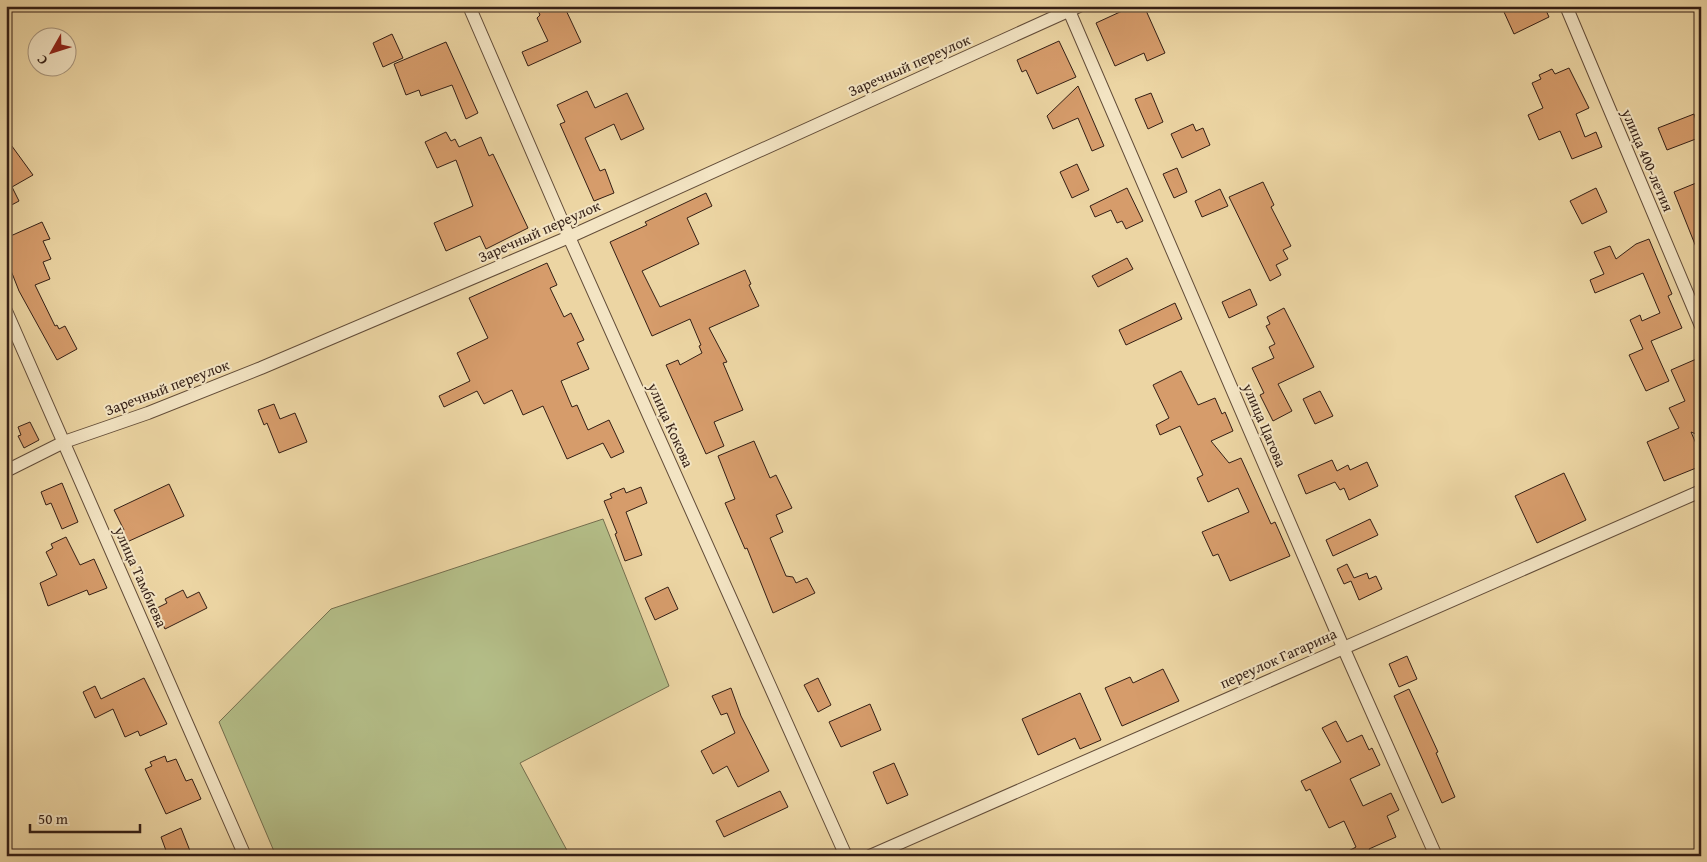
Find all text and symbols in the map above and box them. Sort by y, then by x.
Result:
north arrow [28,28,78,78]
street label: Заречный переулок [845,29,973,101]
text: С [32,51,52,70]
street label: улица 400-летия [1617,105,1679,215]
street label: Заречный переулок [475,195,603,267]
street label: Заречный переулок [102,354,232,420]
street label: улица Кокова [643,378,699,471]
street label: улица Цагова [1238,379,1292,471]
street label: улица Тамбиева [109,522,173,631]
street label: переулок Гагарина [1216,622,1341,693]
scale bar [30,802,140,834]
text: 50 m [38,808,69,829]

